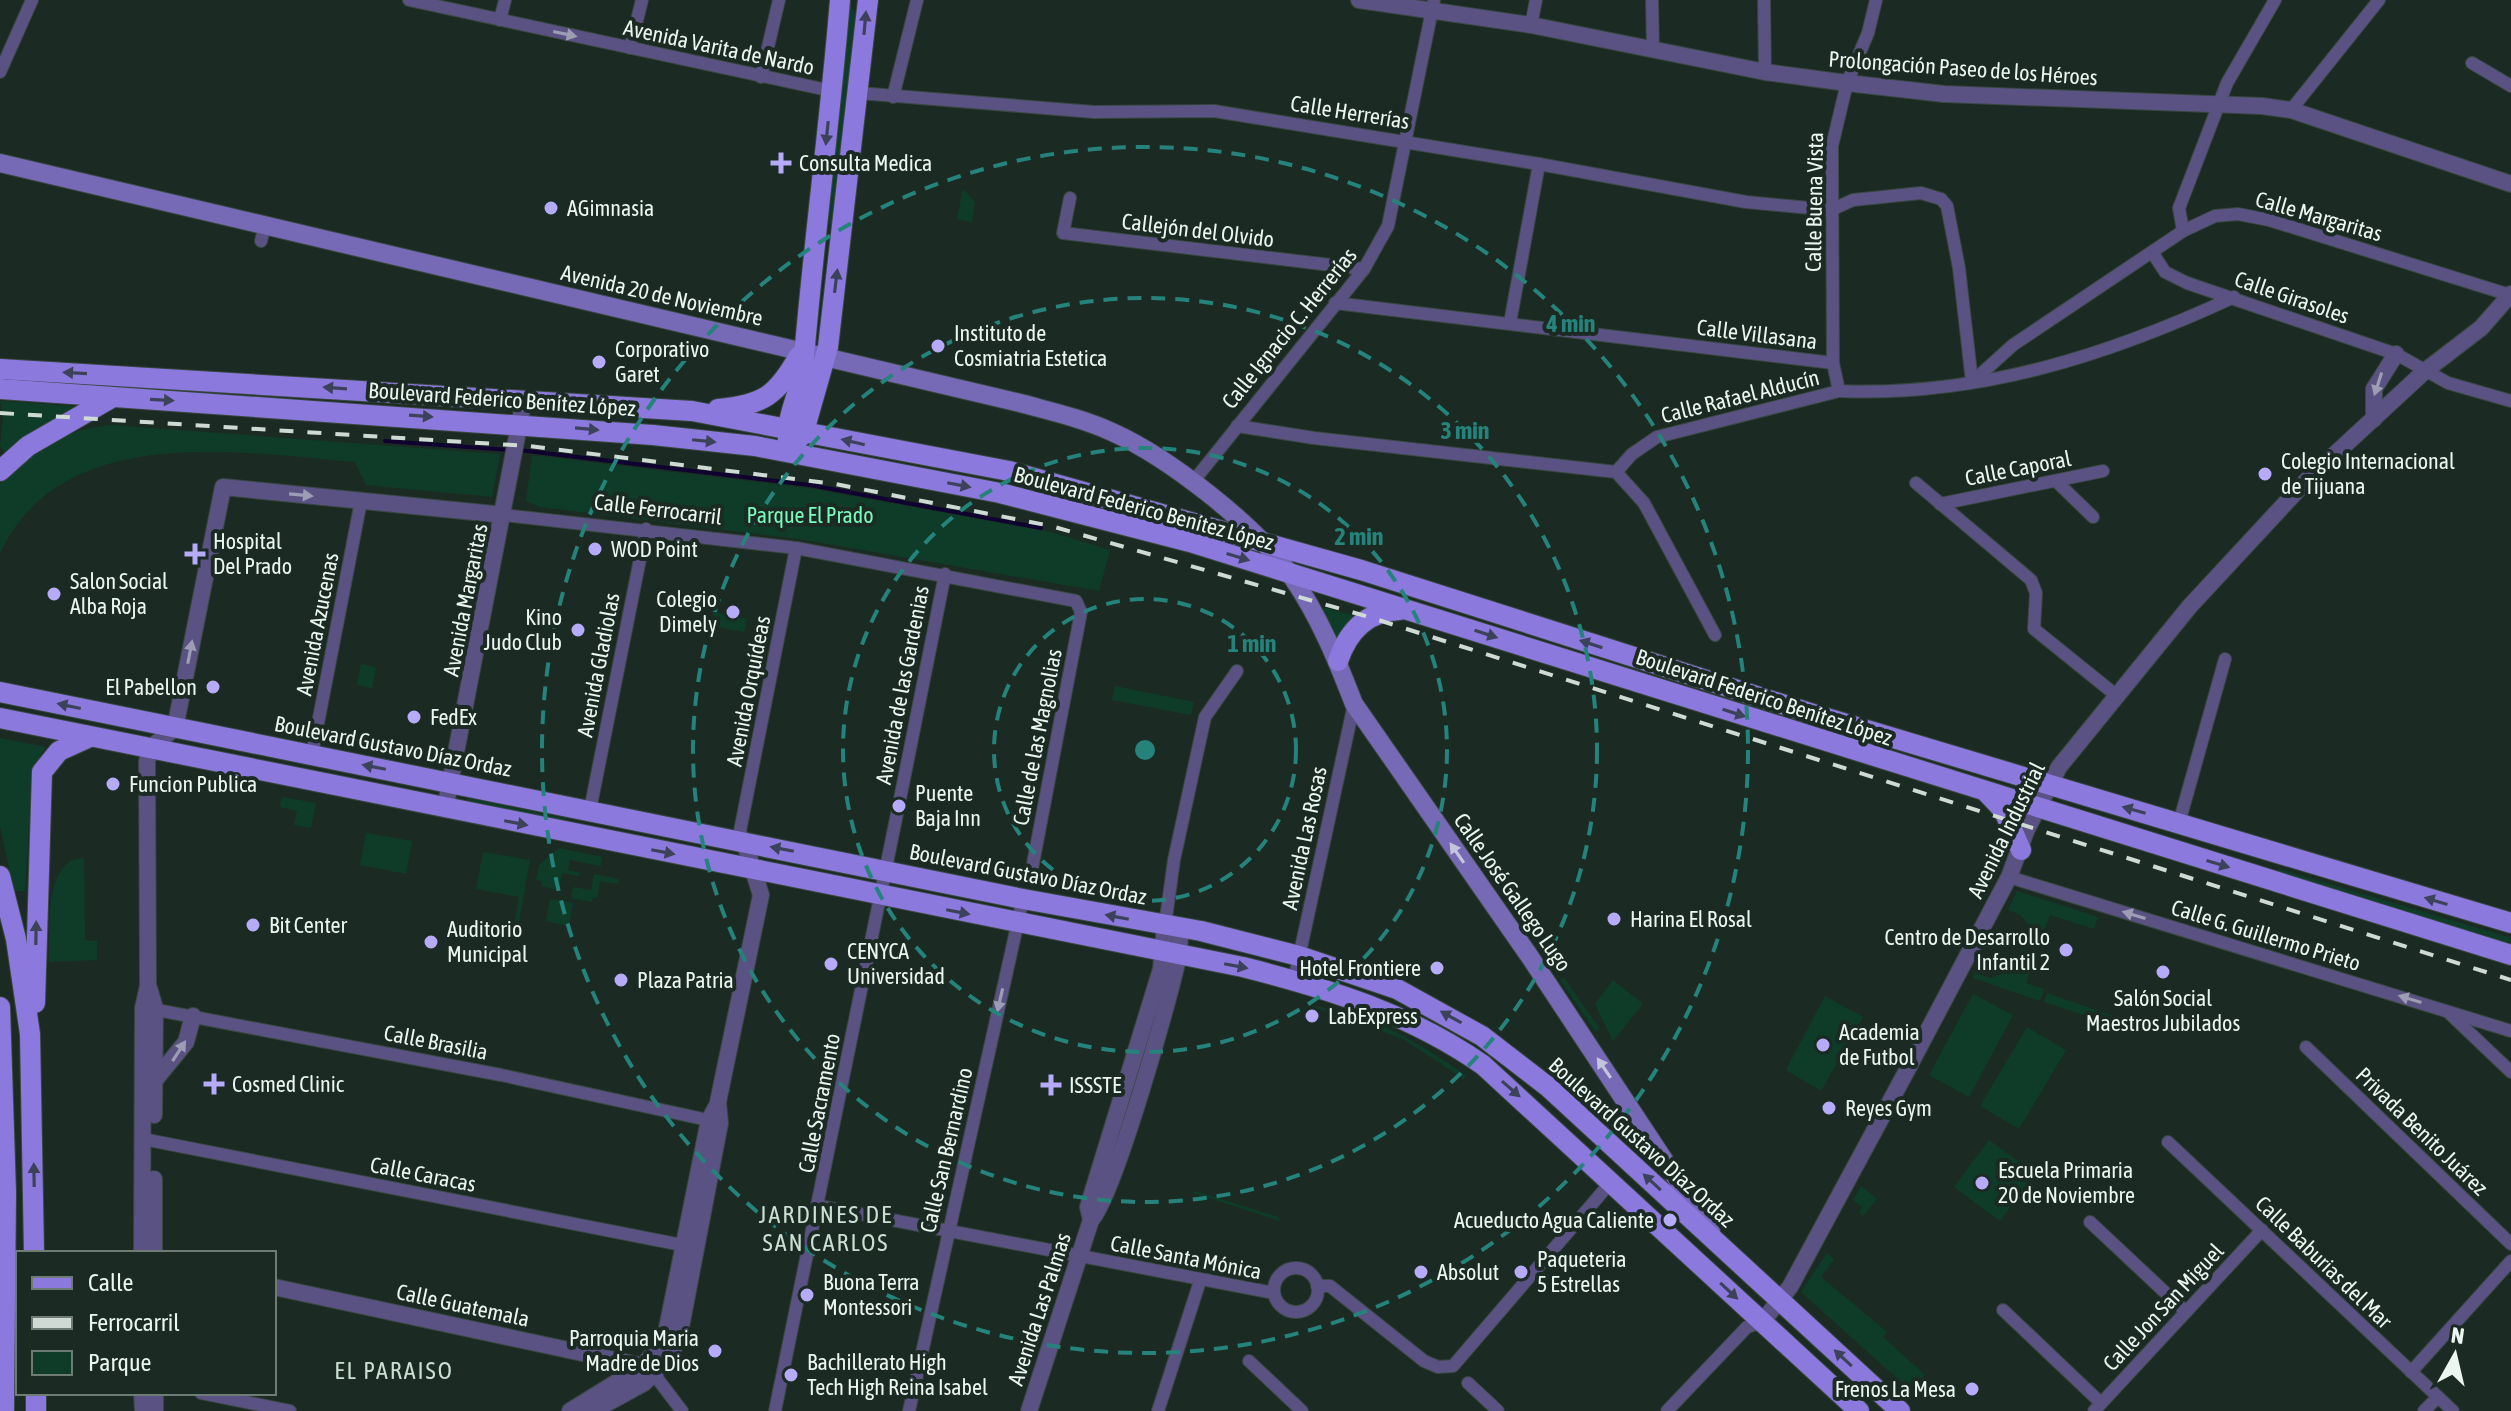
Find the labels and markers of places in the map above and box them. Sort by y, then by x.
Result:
place label: Consulta Medica [799,150,932,176]
marker: Consulta Medica [770,152,792,174]
place label: AGimnasia [567,195,654,221]
marker: AGimnasia [542,199,560,217]
place label: Instituto de Cosmiatria Estetica [954,320,1107,371]
place label: Corporativo Garet [615,336,709,387]
marker: Instituto de Cosmiatria Estetica [929,337,947,355]
marker: Corporativo Garet [590,353,608,371]
place label: Colegio Internacional de Tijuana [2281,448,2455,499]
marker: Colegio Internacional de Tijuana [2256,465,2274,483]
place label: Hospital Del Prado [213,528,292,579]
place label: WOD Point [611,536,698,562]
marker: WOD Point [586,540,604,558]
marker: Hospital Del Prado [184,543,206,565]
place label: Salon Social Alba Roja [70,568,168,619]
marker: Salon Social Alba Roja [45,585,63,603]
place label: Colegio Dimely [656,586,717,637]
marker: Colegio Dimely [724,603,742,621]
place label: Kino Judo Club [484,604,562,655]
marker: Kino Judo Club [569,621,587,639]
place label: El Pabellon [105,674,197,700]
marker: El Pabellon [204,678,222,696]
place label: FedEx [430,704,477,730]
marker: FedEx [405,708,423,726]
centre of rings [1131,736,1159,764]
place label: Funcion Publica [129,771,257,797]
marker: Funcion Publica [104,775,122,793]
place label: Puente Baja Inn [915,780,981,831]
marker: Puente Baja Inn [890,797,908,815]
place label: Harina El Rosal [1630,906,1752,932]
marker: Harina El Rosal [1605,910,1623,928]
place label: Bit Center [269,912,348,938]
marker: Bit Center [244,916,262,934]
place label: Auditorio Municipal [447,916,528,967]
place label: Centro de Desarrollo Infantil 2 [1884,924,2050,975]
marker: Auditorio Municipal [422,933,440,951]
place label: CENYCA Universidad [847,938,945,989]
marker: Centro de Desarrollo Infantil 2 [2057,941,2075,959]
marker: CENYCA Universidad [822,955,840,973]
place label: Hotel Frontiere [1299,955,1421,981]
marker: Hotel Frontiere [1428,959,1446,977]
marker: Salón Social Maestros Jubilados [2154,963,2172,981]
place label: Plaza Patria [637,967,734,993]
marker: Plaza Patria [612,971,630,989]
place label: Salón Social Maestros Jubilados [2086,985,2240,1036]
place label: LabExpress [1328,1003,1418,1029]
marker: LabExpress [1303,1007,1321,1025]
place label: Academia de Futbol [1839,1019,1920,1070]
marker: Academia de Futbol [1814,1036,1832,1054]
place label: Cosmed Clinic [232,1071,345,1097]
place label: ISSSTE [1069,1072,1122,1098]
marker: Cosmed Clinic [203,1073,225,1095]
marker: ISSSTE [1040,1074,1062,1096]
place label: Reyes Gym [1845,1095,1932,1121]
marker: Reyes Gym [1820,1099,1838,1117]
place label: Escuela Primaria 20 de Noviembre [1998,1157,2135,1208]
marker: Escuela Primaria 20 de Noviembre [1973,1174,1991,1192]
place label: Acueducto Agua Caliente [1454,1207,1654,1233]
marker: Acueducto Agua Caliente [1661,1211,1679,1229]
place label: Paqueteria 5 Estrellas [1537,1246,1627,1297]
place label: Absolut [1437,1259,1499,1285]
marker: Absolut [1412,1263,1430,1281]
marker: Paqueteria 5 Estrellas [1512,1263,1530,1281]
place label: Buona Terra Montessori [823,1269,919,1320]
marker: Buona Terra Montessori [798,1286,816,1304]
place label: Parroquia Maria Madre de Dios [569,1325,699,1376]
marker: Parroquia Maria Madre de Dios [706,1342,724,1360]
place label: Bachillerato High Tech High Reina Isabel [807,1349,988,1400]
marker: Bachillerato High Tech High Reina Isabel [782,1366,800,1384]
place label: Frenos La Mesa [1835,1376,1956,1402]
marker: Frenos La Mesa [1963,1380,1981,1398]

